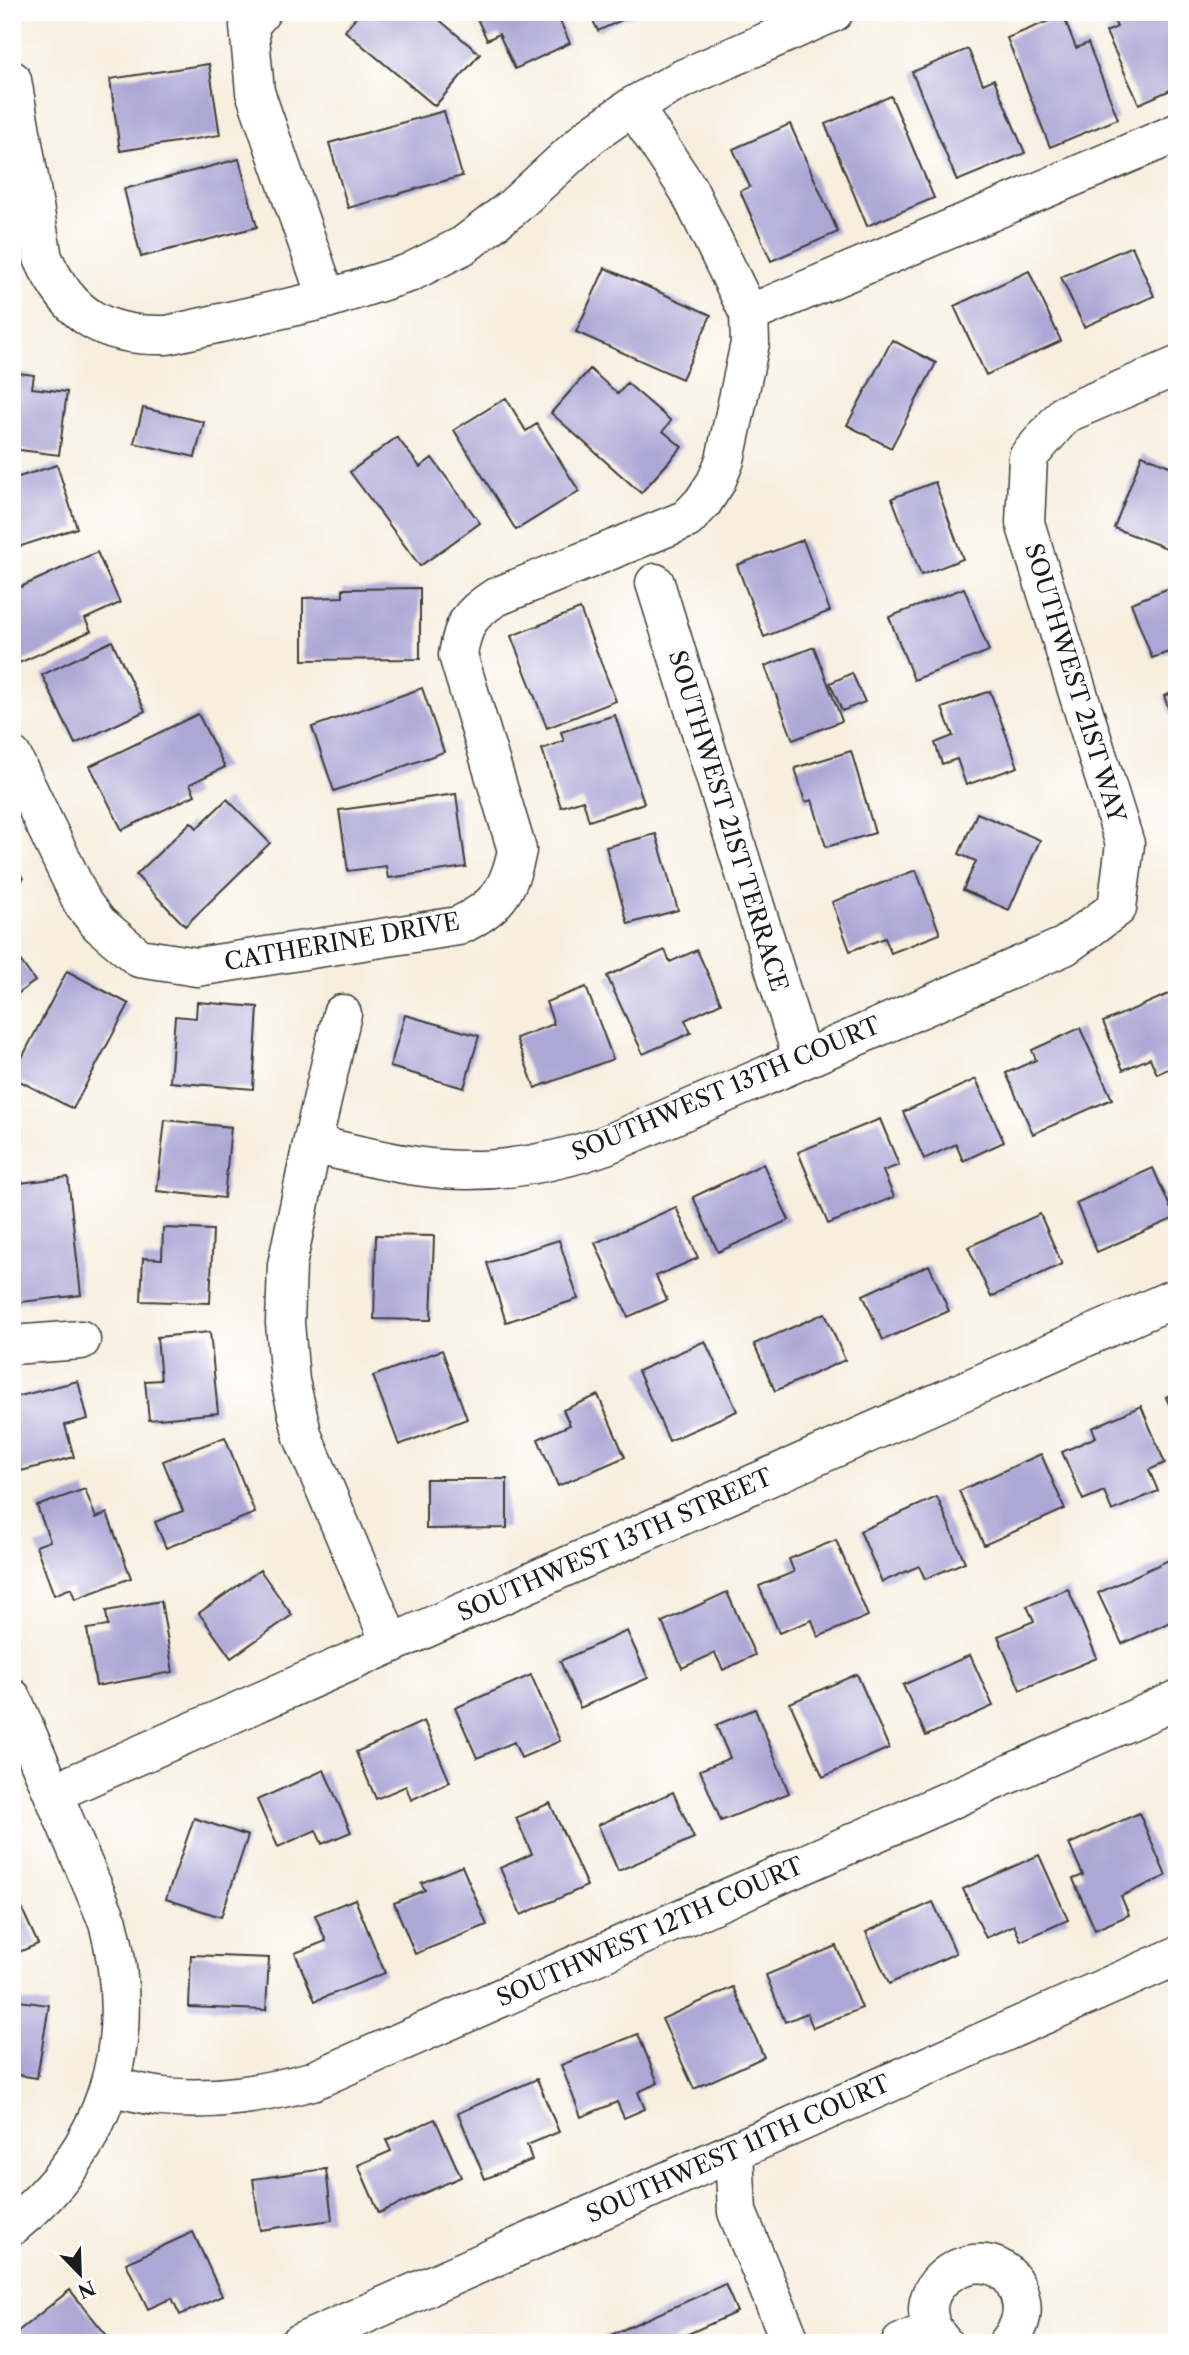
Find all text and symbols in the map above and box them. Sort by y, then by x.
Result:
street label: SOUTHWEST 21ST WAY [1019,540,1132,827]
street label: SOUTHWEST 21ST TERRACE [663,647,794,995]
street label: CATHERINE DRIVE [222,907,462,977]
street label: SOUTHWEST 13TH COURT [567,1010,884,1167]
street label: SOUTHWEST 13TH STREET [453,1462,777,1627]
street label: SOUTHWEST 12TH COURT [492,1851,808,2012]
street label: SOUTHWEST 11TH COURT [582,2068,894,2229]
north arrow [46,2240,116,2310]
text: N [74,2275,99,2303]

